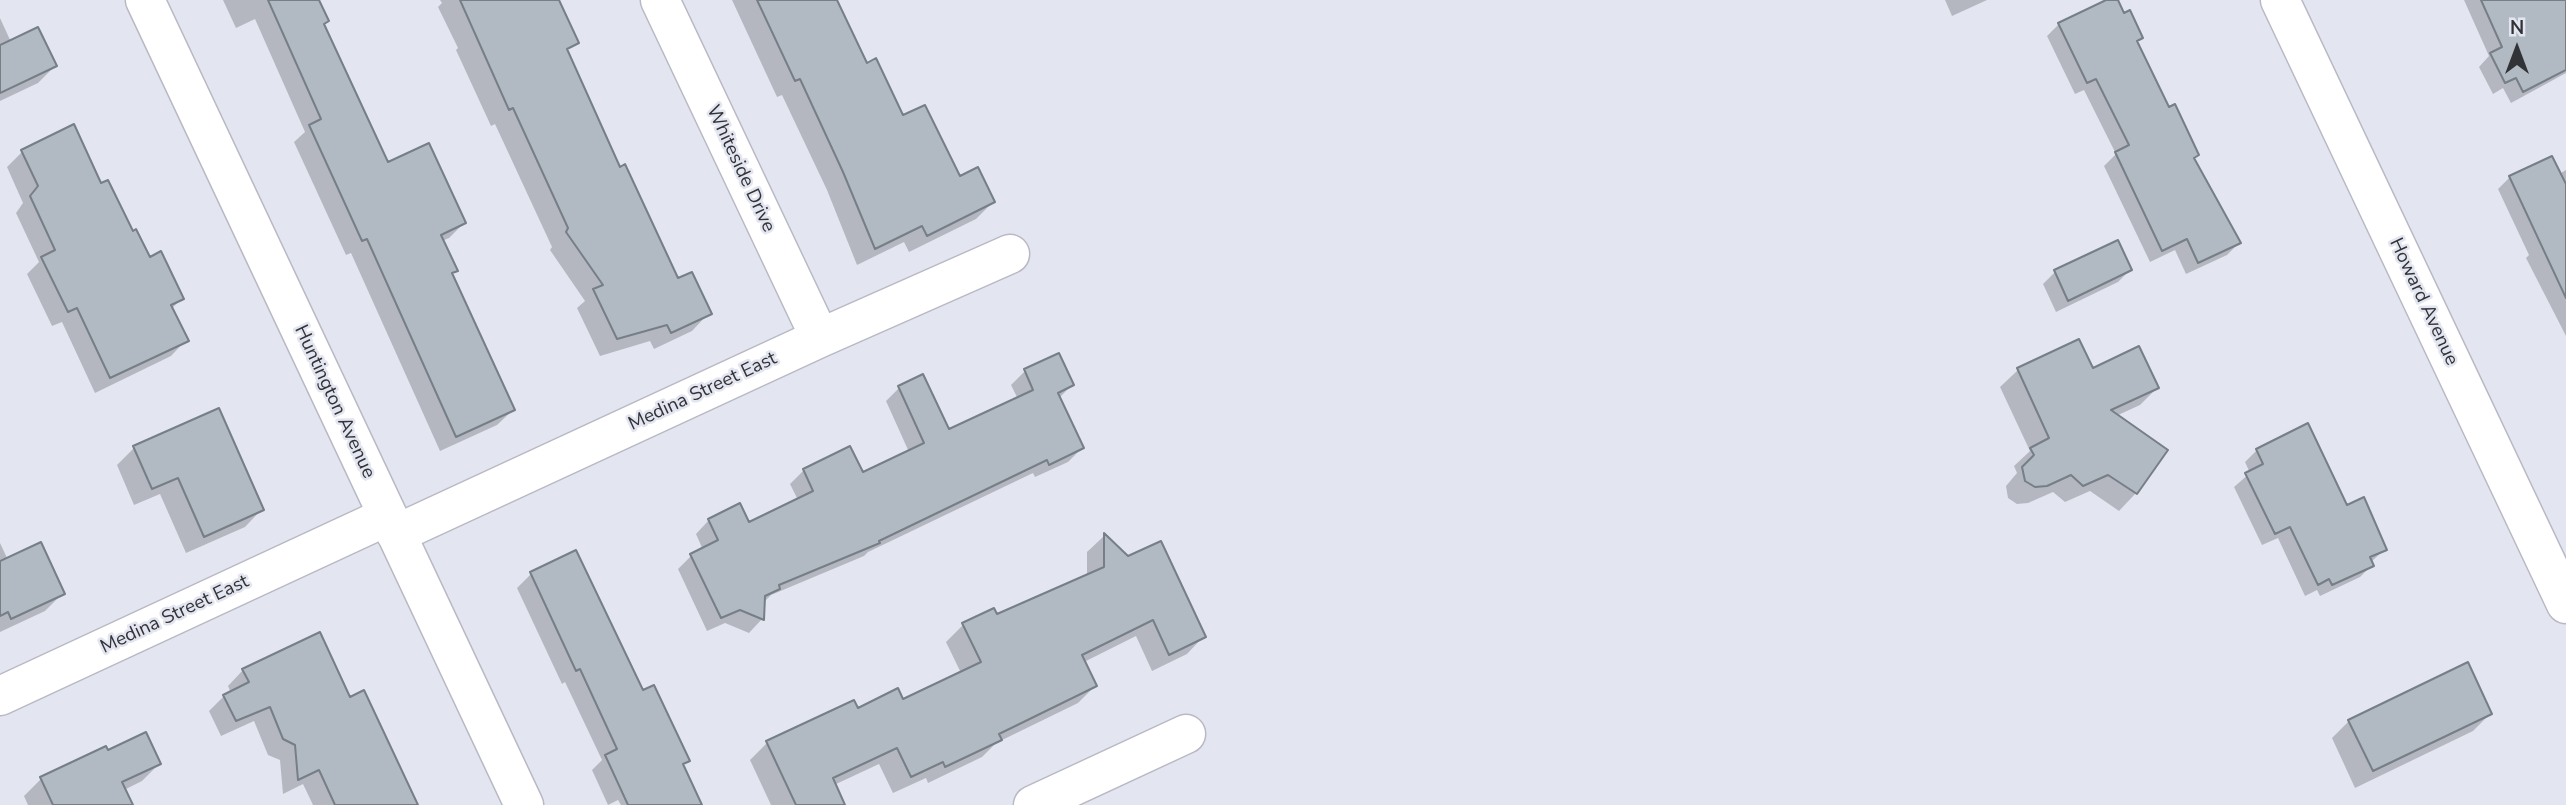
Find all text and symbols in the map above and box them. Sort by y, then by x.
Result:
north arrow [2482,14,2552,84]
text: N [2510,15,2524,41]
street label: Whiteside Drive [701,102,779,236]
street label: Howard Avenue [2383,235,2463,369]
street label: Huntington Avenue [289,322,379,482]
street label: Medina Street East [625,348,781,436]
street label: Medina Street East [97,571,253,659]

